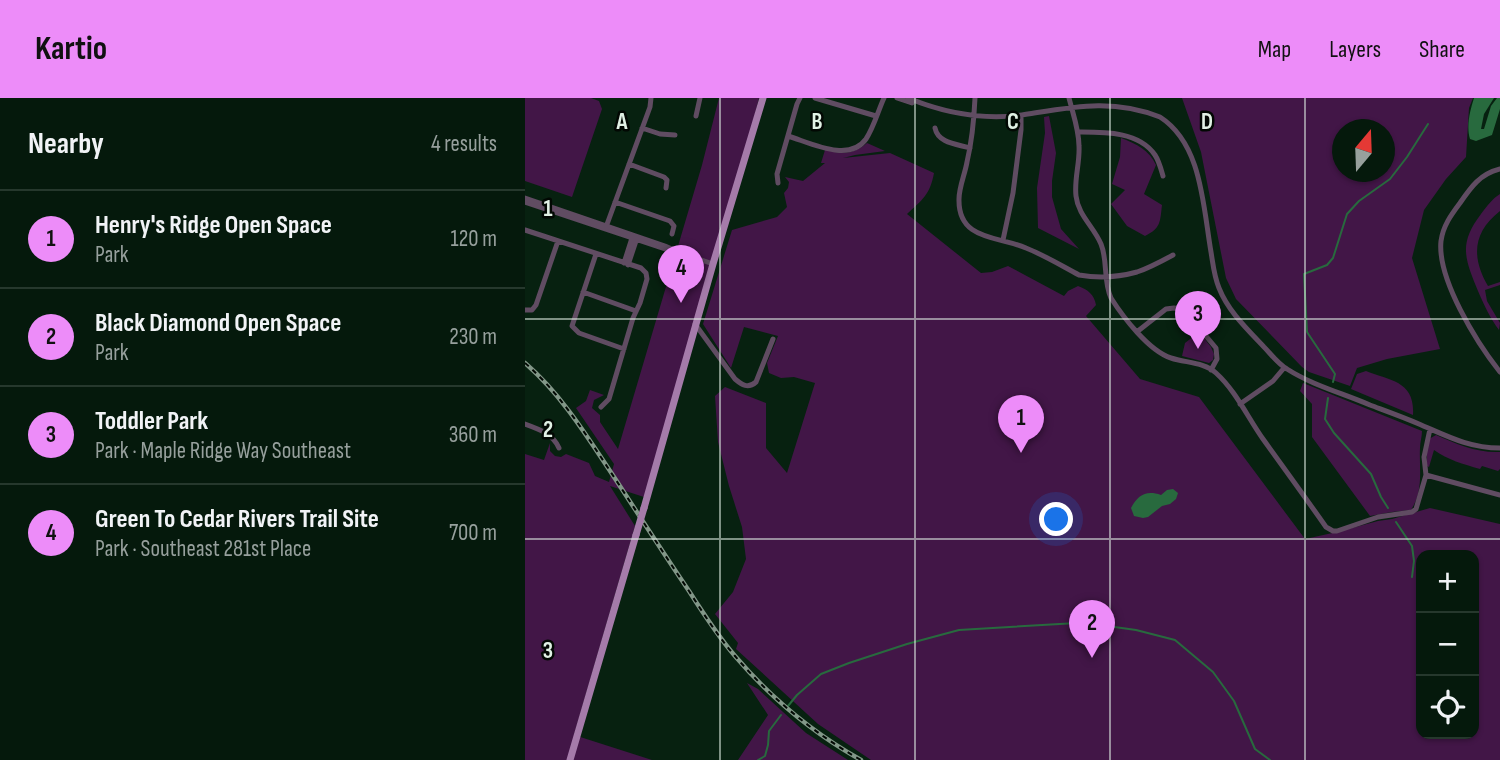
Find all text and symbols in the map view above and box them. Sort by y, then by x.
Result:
text: Kartio [35,29,107,69]
text: Map [1258,35,1291,64]
text: Layers [1329,35,1381,64]
text: Share [1419,35,1465,64]
text: A [616,108,629,136]
text: B [812,108,823,136]
text: C [1007,108,1019,136]
text: D [1201,108,1213,136]
north arrow [1332,119,1395,182]
text: Nearby [28,126,104,162]
text: 4 results [431,130,497,158]
text: 1 [543,195,553,223]
text: Henry's Ridge Open Space [95,210,332,241]
text: 1 [46,225,56,253]
text: 120 m [451,225,497,253]
text: Park [95,241,129,269]
pin: 4 [658,245,704,303]
pin: 3 [1175,291,1221,349]
text: Black Diamond Open Space [95,308,341,339]
text: 2 [46,323,56,351]
text: 230 m [449,323,497,351]
text: Park [95,339,129,367]
pin: 1 [998,395,1044,453]
text: Toddler Park [95,406,208,437]
text: 2 [543,416,553,444]
text: 3 [46,421,56,449]
text: 360 m [449,421,497,449]
text: Park · Maple Ridge Way Southeast [95,437,351,465]
your location [1039,502,1073,536]
text: Green To Cedar Rivers Trail Site [95,504,379,535]
text: 4 [46,519,56,547]
text: 700 m [449,519,497,547]
text: Park · Southeast 281st Place [95,535,311,563]
map controls [1416,550,1479,739]
button: + [1416,550,1479,613]
pin: 2 [1069,600,1115,658]
button: − [1416,613,1479,676]
text: 3 [543,637,553,665]
button: locate [1416,676,1479,739]

